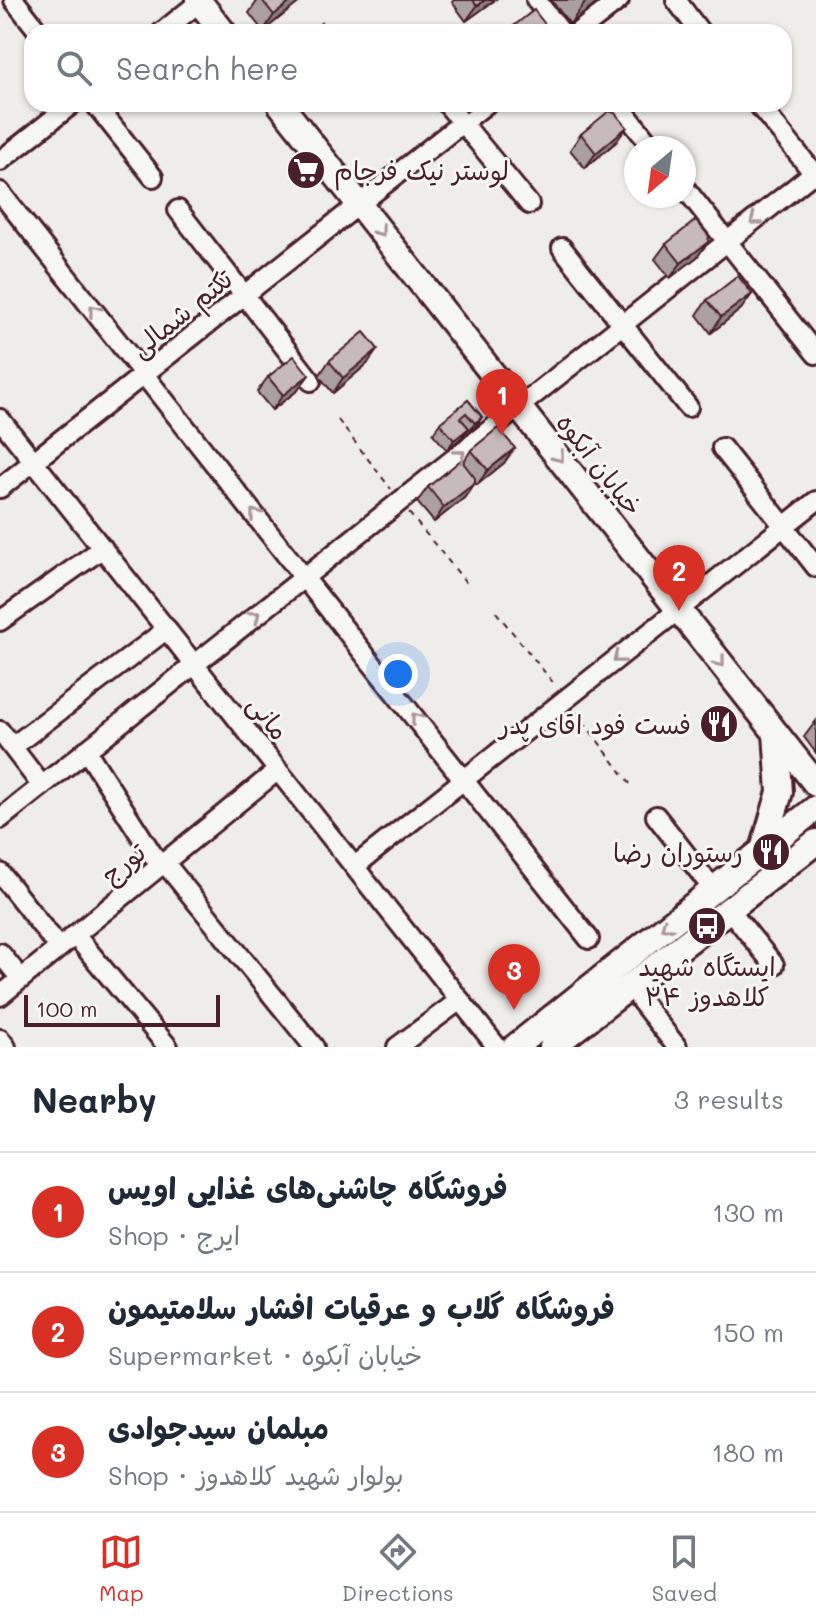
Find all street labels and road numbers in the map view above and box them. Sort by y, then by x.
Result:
street label: تکتم شمالی [123,261,242,368]
street label: خیابان آبکوه [549,406,651,522]
street label: مانی [240,688,297,747]
street label: تورج [94,834,154,893]

